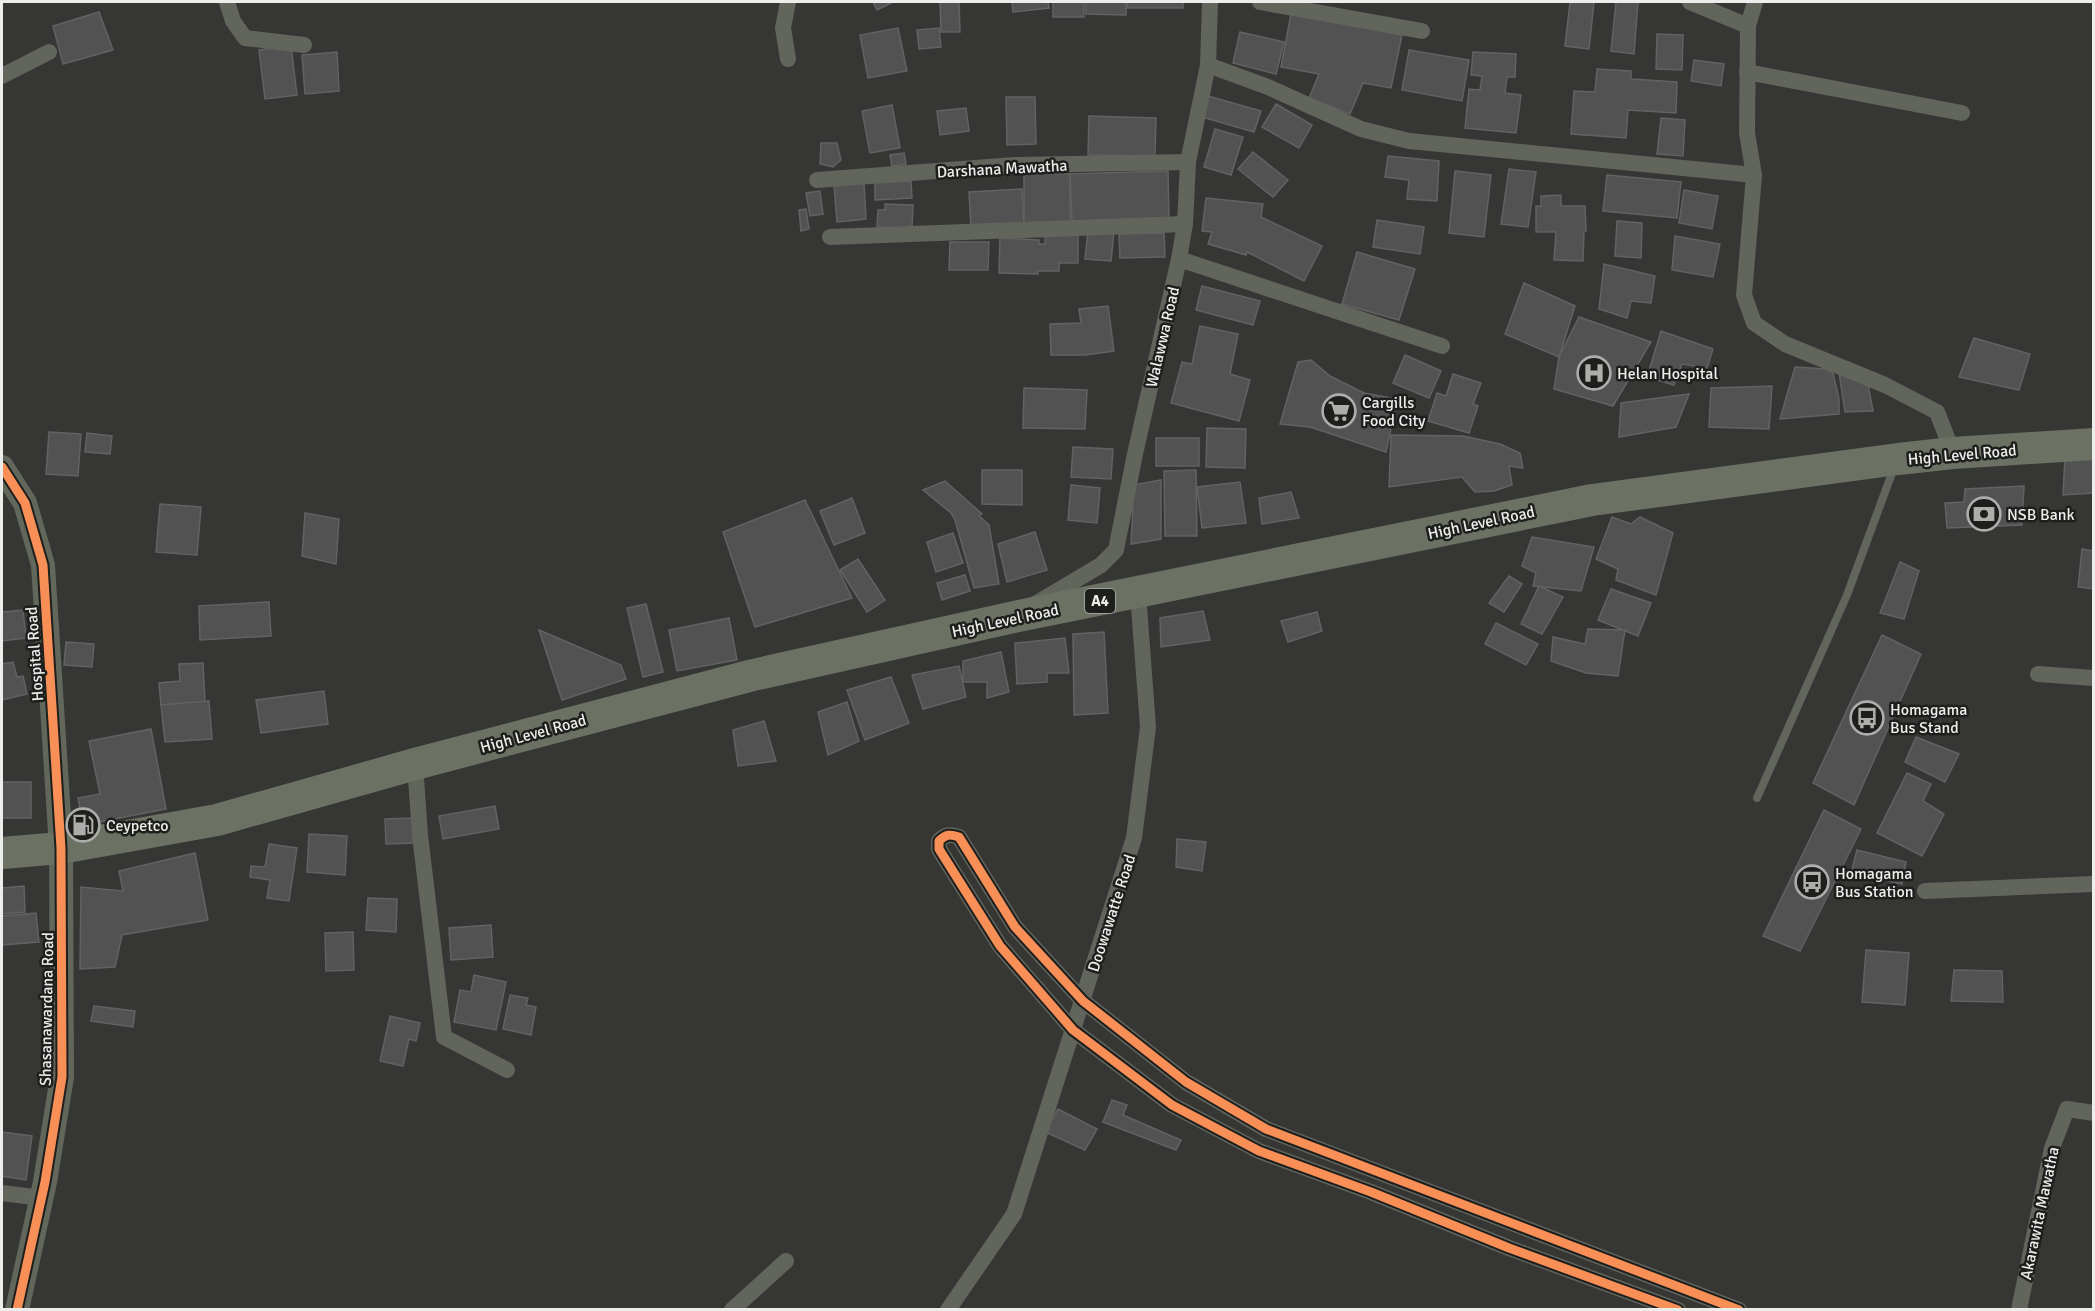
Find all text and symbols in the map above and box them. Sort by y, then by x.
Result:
street label: Darshana Mawatha [936,156,1068,182]
street label: Walawwa Road [1142,285,1184,389]
hospital icon: Helan Hospital [1576,355,1612,391]
place label: Helan Hospital [1617,364,1718,384]
supermarket icon: Cargills Food City [1321,393,1357,429]
place label: Cargills Food City [1362,393,1426,431]
street label: High Level Road [1907,440,2017,470]
bank icon: NSB Bank [1966,496,2002,532]
street label: High Level Road [1426,502,1537,544]
place label: NSB Bank [2007,505,2075,525]
road number: A4 [1085,589,1115,613]
street label: High Level Road [950,600,1061,642]
street label: Hospital Road [22,606,48,702]
bus stop icon: Homagama Bus Stand [1849,700,1885,736]
place label: Homagama Bus Stand [1890,700,1967,738]
street label: High Level Road [478,710,589,758]
fuel station icon: Ceypetco [65,807,101,843]
place label: Ceypetco [106,816,169,836]
street label: Doowawatte Road [1084,852,1140,975]
bus stop icon: Homagama Bus Station [1794,864,1830,900]
place label: Homagama Bus Station [1835,864,1914,902]
street label: Shasanawardana Road [36,932,58,1086]
street label: Akarawita Mawatha [2016,1145,2064,1282]

